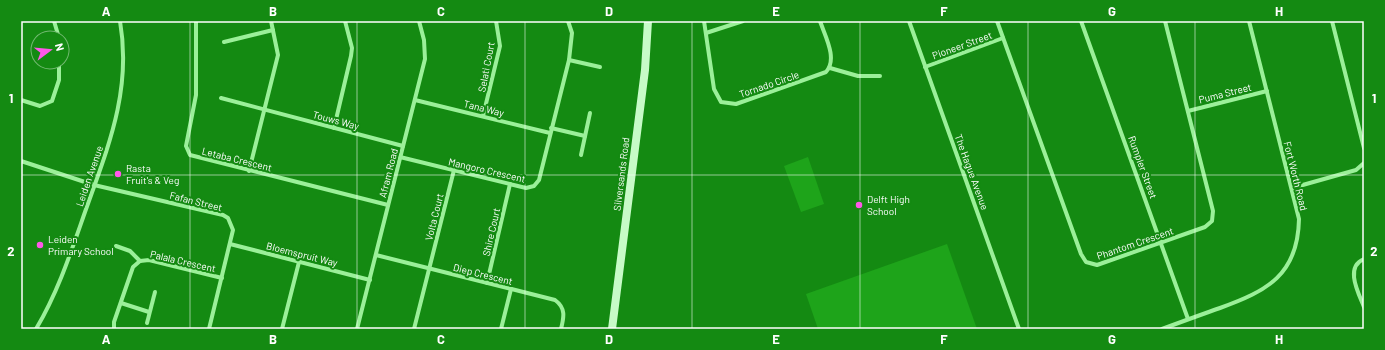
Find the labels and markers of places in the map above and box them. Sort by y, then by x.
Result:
place label: Rasta Fruit's & Veg [126,162,179,186]
marker: Rasta Fruit's & Veg [113,169,123,179]
place label: Delft High School [867,193,910,217]
marker: Delft High School [854,200,864,210]
place label: Leiden Primary School [48,233,114,257]
marker: Leiden Primary School [35,240,45,250]

